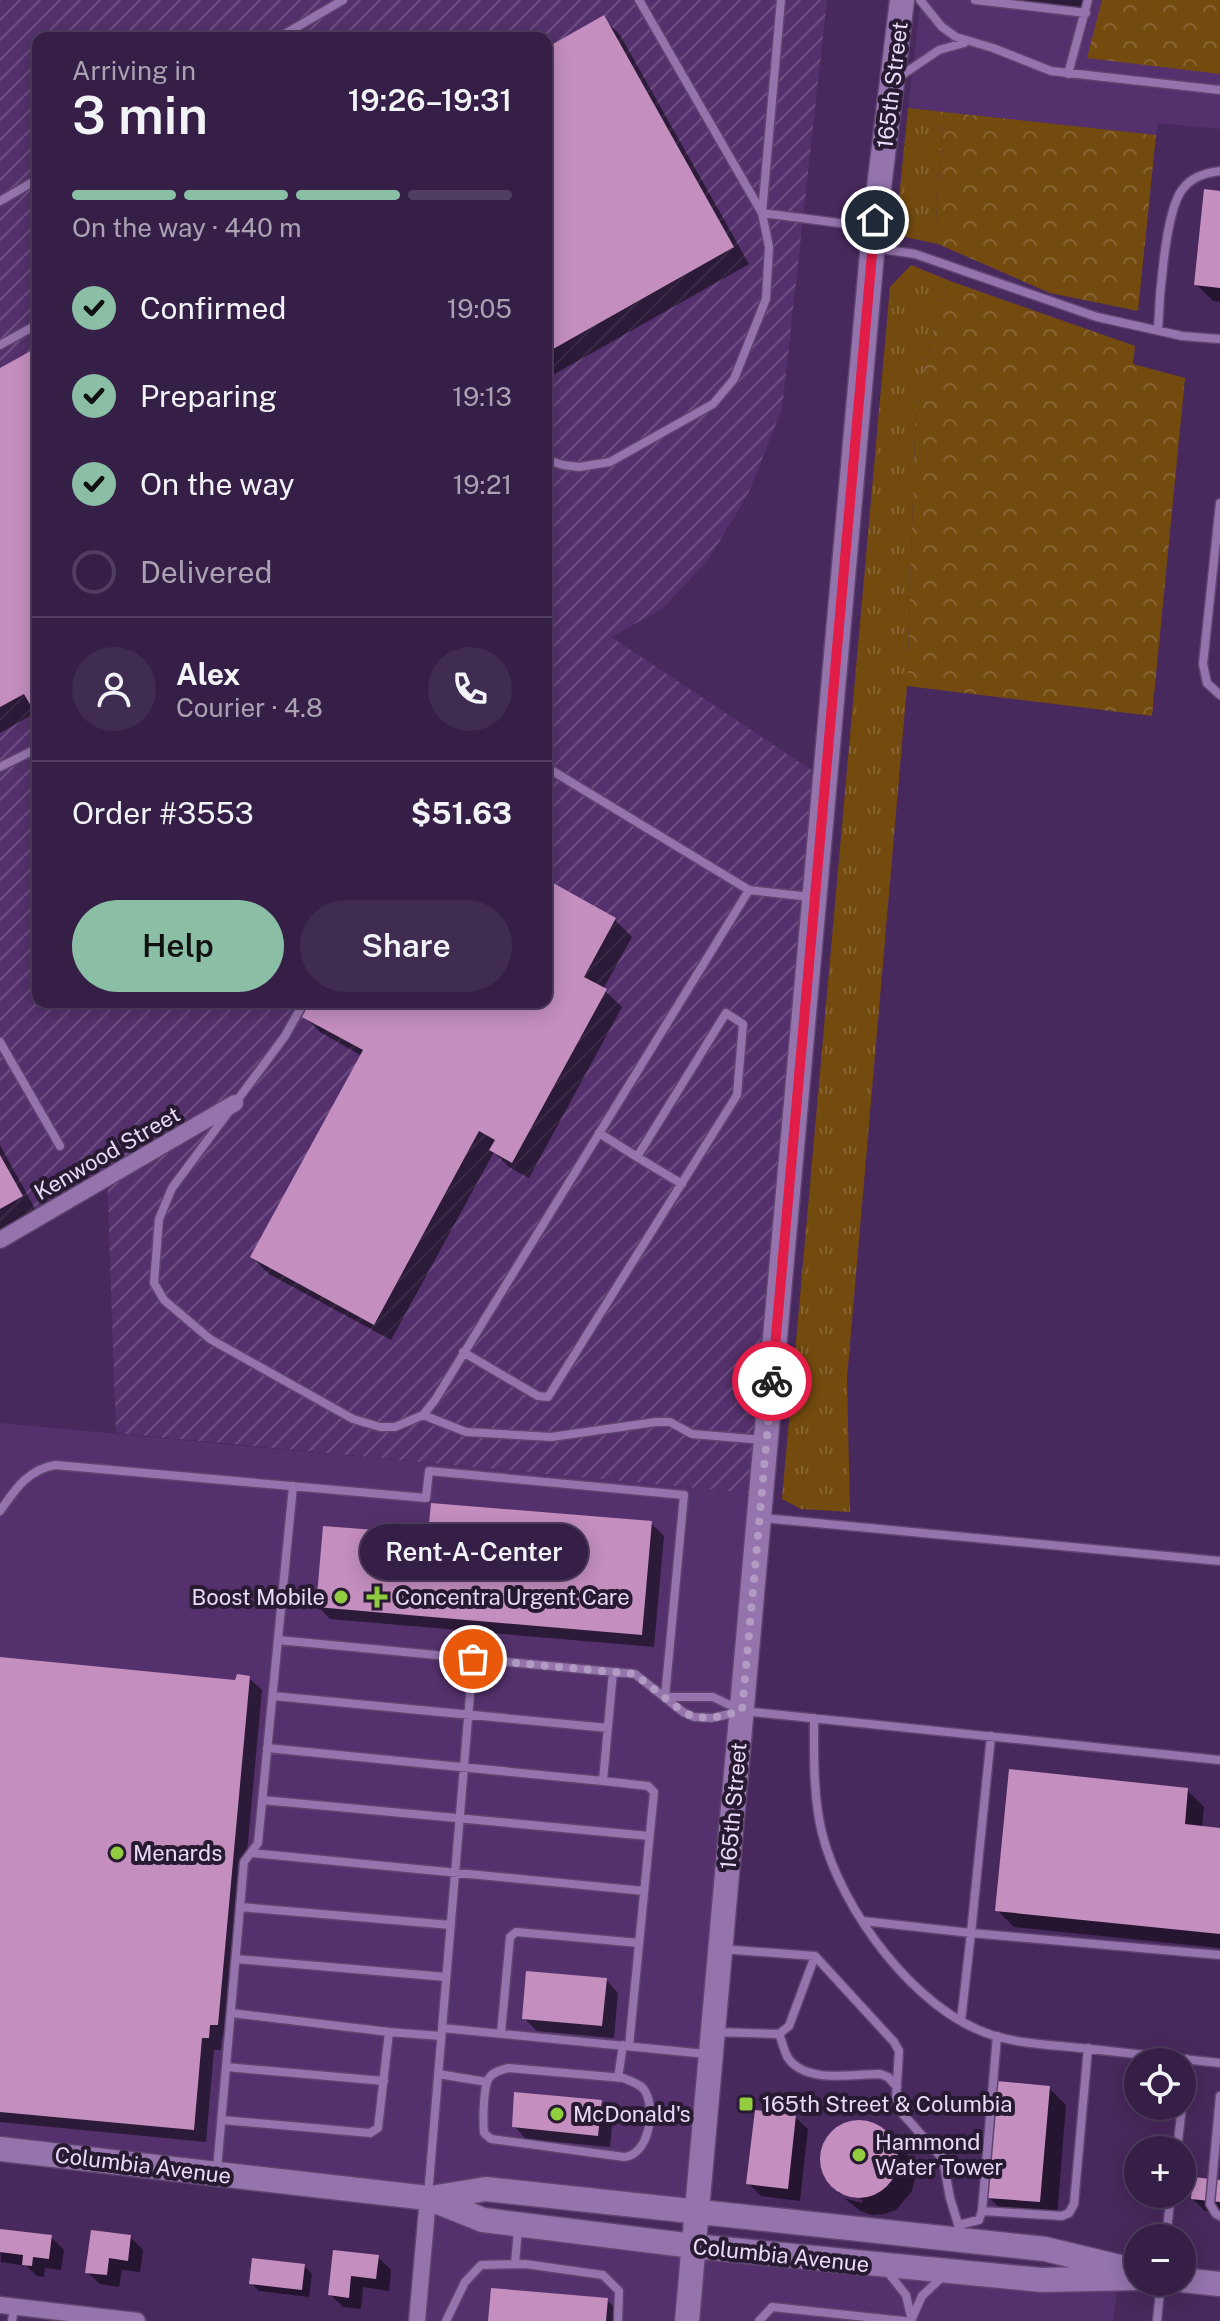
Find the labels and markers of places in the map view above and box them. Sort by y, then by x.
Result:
pin [841,186,909,254]
callout: Rent-A-Center [359,1523,587,1579]
place label: Boost Mobile [192,1584,325,1610]
place label: Concentra Urgent Care [395,1584,630,1610]
marker: Concentra Urgent Care [366,1586,388,1608]
marker: Boost Mobile [332,1588,350,1606]
pin [439,1625,507,1693]
place label: Menards [133,1840,222,1866]
marker: Menards [108,1844,126,1862]
place label: 165th Street & Columbia [762,2091,1012,2117]
marker: 165th Street & Columbia [737,2095,755,2113]
place label: McDonald's [573,2101,691,2127]
marker: McDonald's [548,2105,566,2123]
place label: Hammond Water Tower [875,2129,1003,2180]
marker: Hammond Water Tower [850,2146,868,2164]

